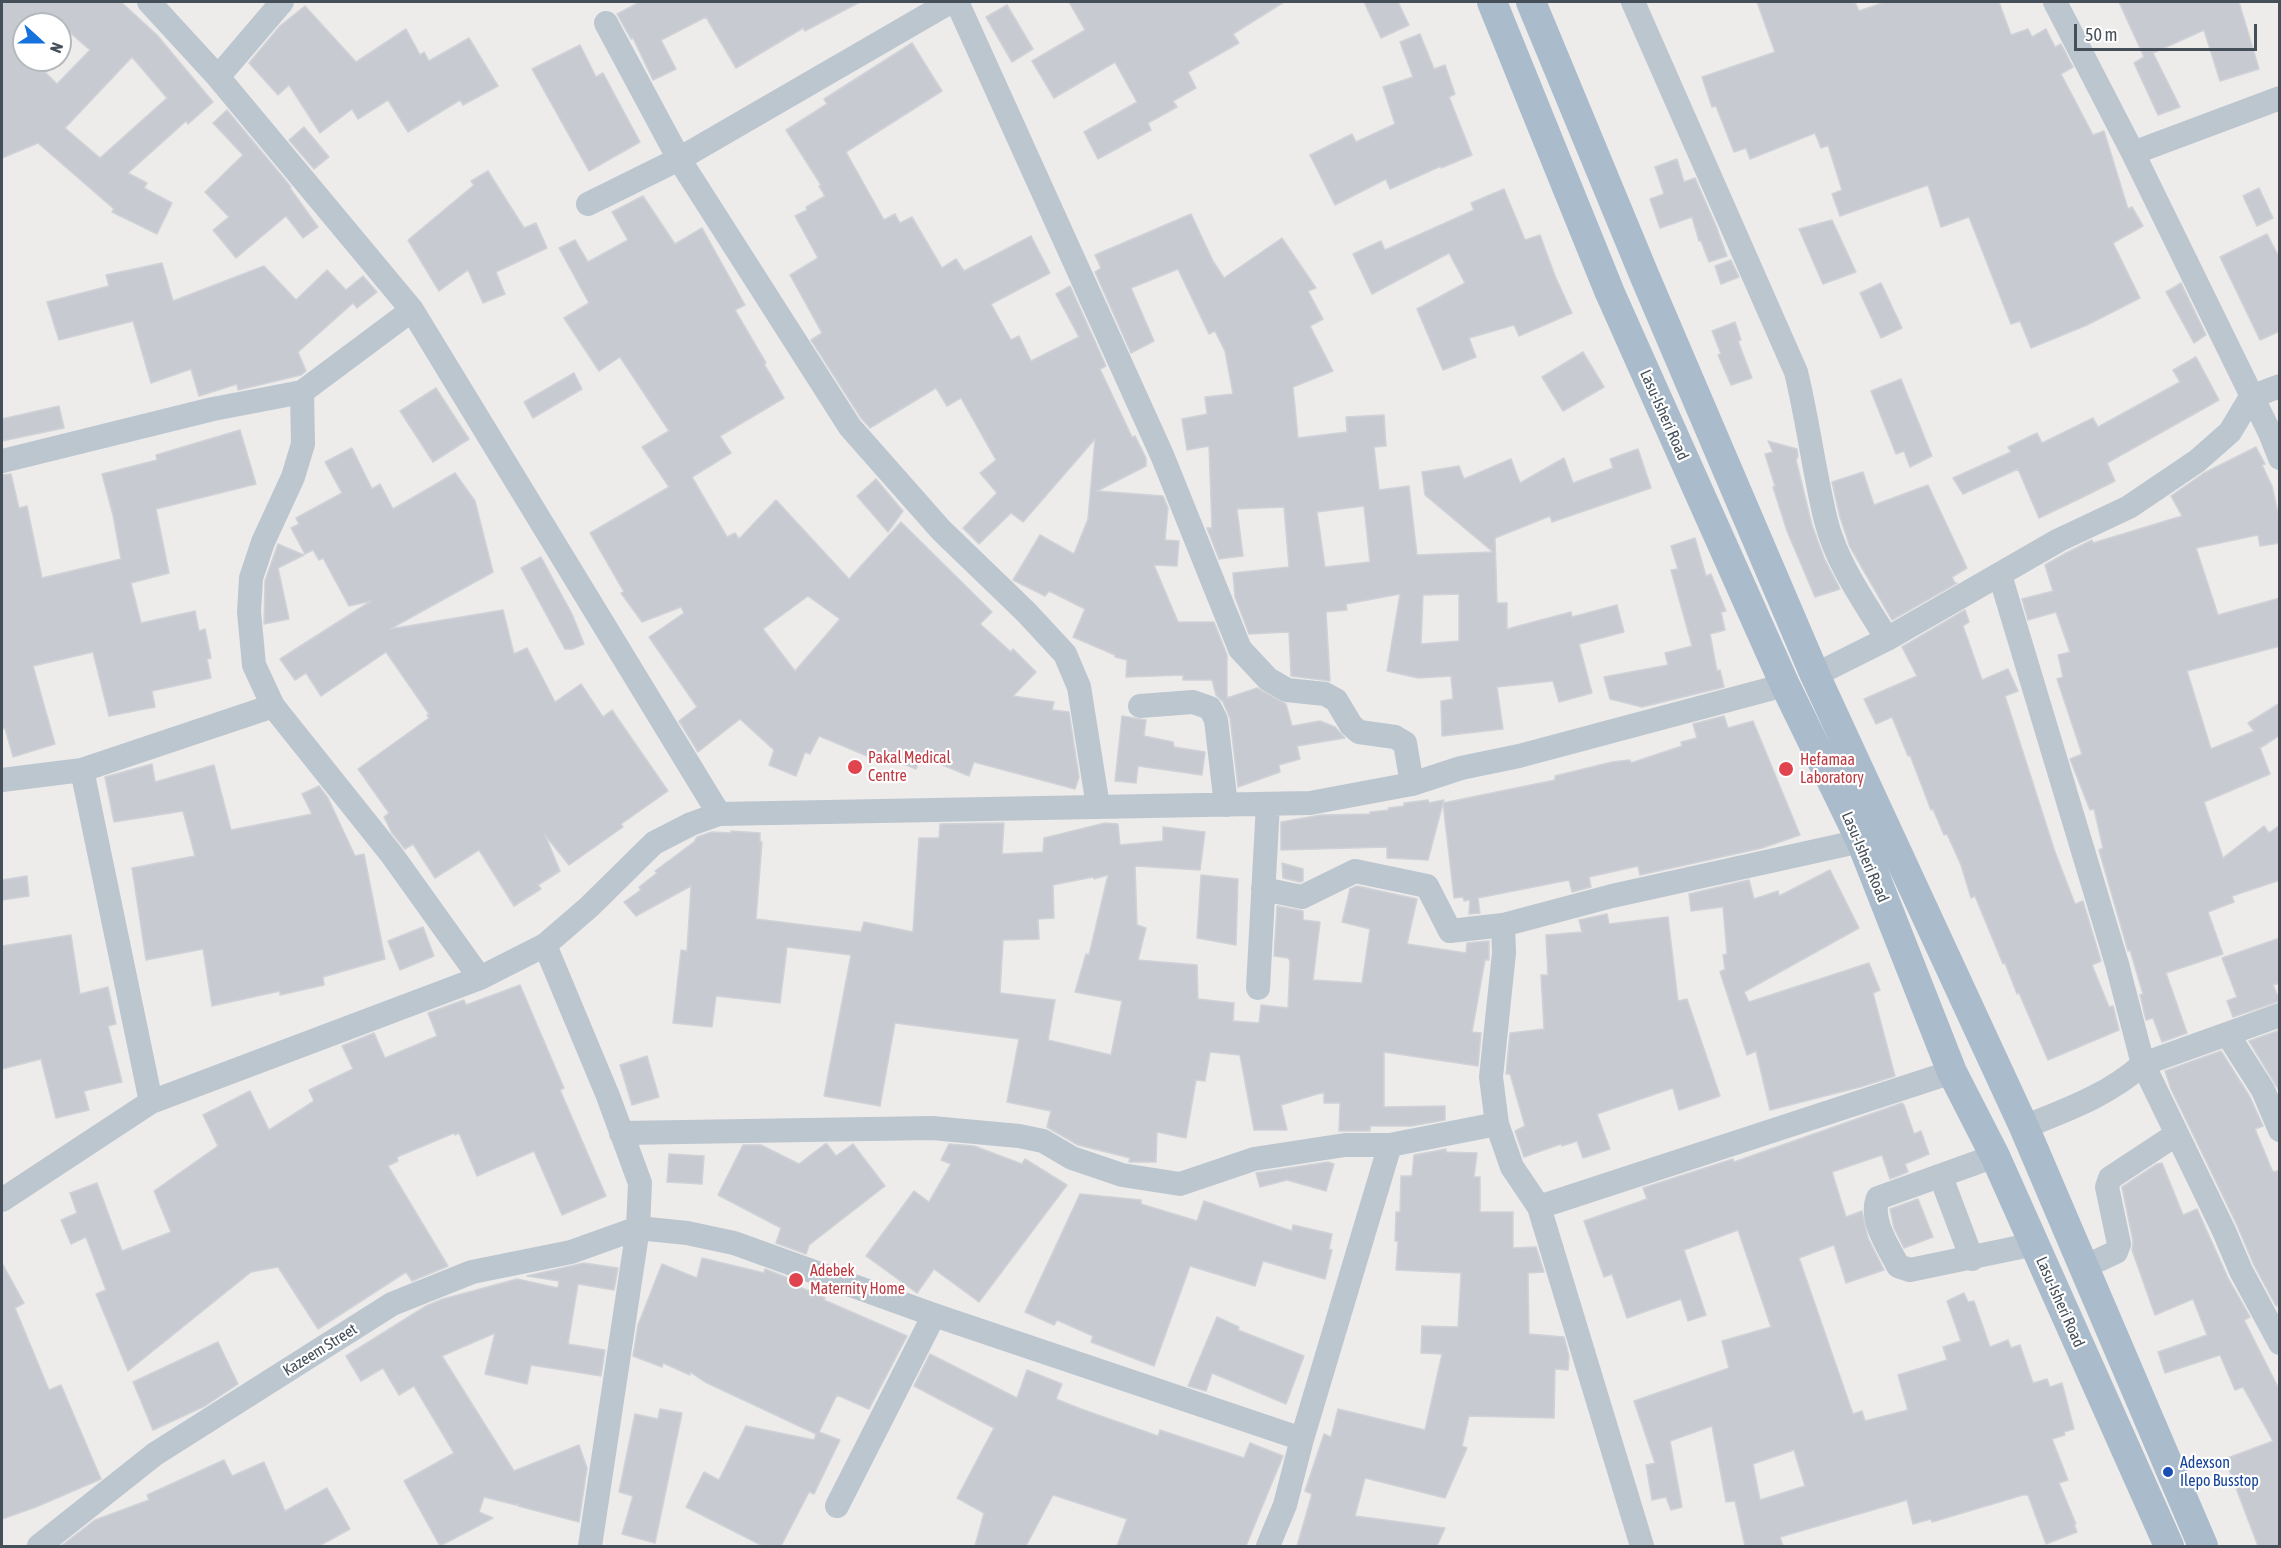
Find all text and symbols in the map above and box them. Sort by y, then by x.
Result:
north arrow [12,12,72,72]
scale bar [2077,12,2260,50]
text: 50 m [2085,24,2117,45]
text: N [47,40,67,55]
street label: Lasu-Isheri Road [1636,367,1692,463]
place label: Pakal Medical Centre [868,748,951,786]
place label: Hefamaa Laboratory [1800,750,1864,788]
marker: Pakal Medical Centre [846,758,864,776]
marker: Hefamaa Laboratory [1777,760,1795,778]
street label: Lasu-Isheri Road [1837,809,1893,905]
street label: Lasu-Isheri Road [2032,1254,2088,1350]
place label: Adebek Maternity Home [810,1261,905,1299]
marker: Adebek Maternity Home [787,1271,805,1289]
street label: Kazeem Street [279,1320,361,1380]
place label: Adexson Ilepo Busstop [2180,1453,2259,1491]
marker: Adexson Ilepo Busstop [2161,1465,2175,1479]

